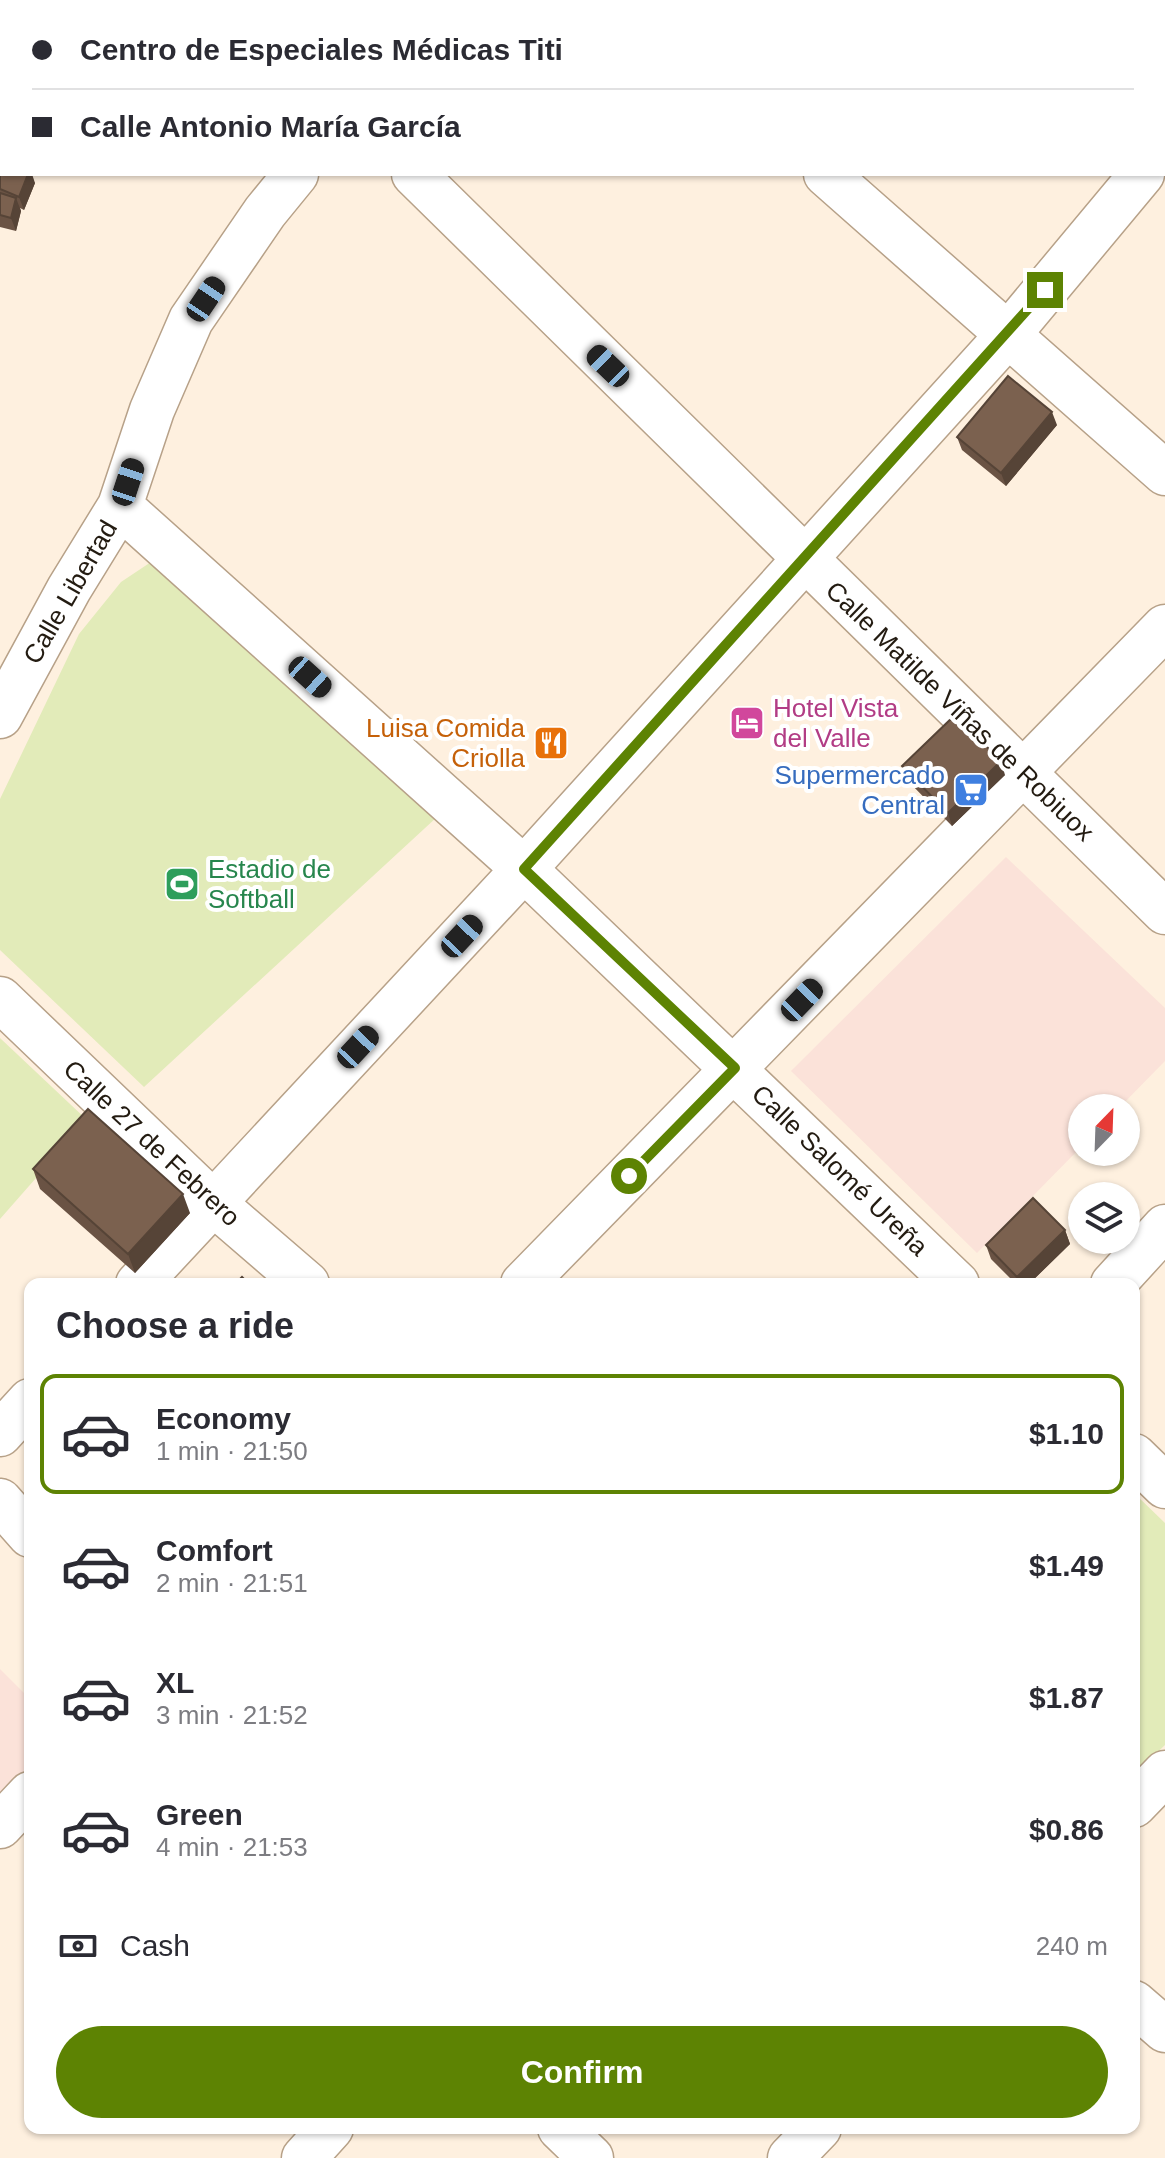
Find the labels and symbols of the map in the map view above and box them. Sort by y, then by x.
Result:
car [183,272,229,326]
route end [1027,272,1063,308]
car [582,341,634,391]
car [109,455,147,509]
street label: Calle Libertad [17,515,123,669]
street label: Calle Matilde Viñas de Robiuox [820,575,1100,847]
car [284,652,336,702]
place label: Hotel Vista del Valle [773,693,899,753]
hotel icon: Hotel Vista del Valle [728,704,766,742]
place label: Luisa Comida Criolla [366,713,526,773]
restaurant icon: Luisa Comida Criolla [532,724,570,762]
place label: Supermercado Central [774,760,945,820]
supermarket icon: Supermercado Central [952,771,990,809]
place label: Estadio de Softball [208,854,331,914]
sports icon: Estadio de Softball [163,865,201,903]
car [437,910,487,962]
car [777,974,827,1026]
car [333,1021,383,1073]
street label: Calle 27 de Febrero [58,1054,246,1232]
street label: Calle Salomé Ureña [746,1078,934,1262]
north arrow [1068,1094,1140,1166]
route start [611,1158,647,1194]

